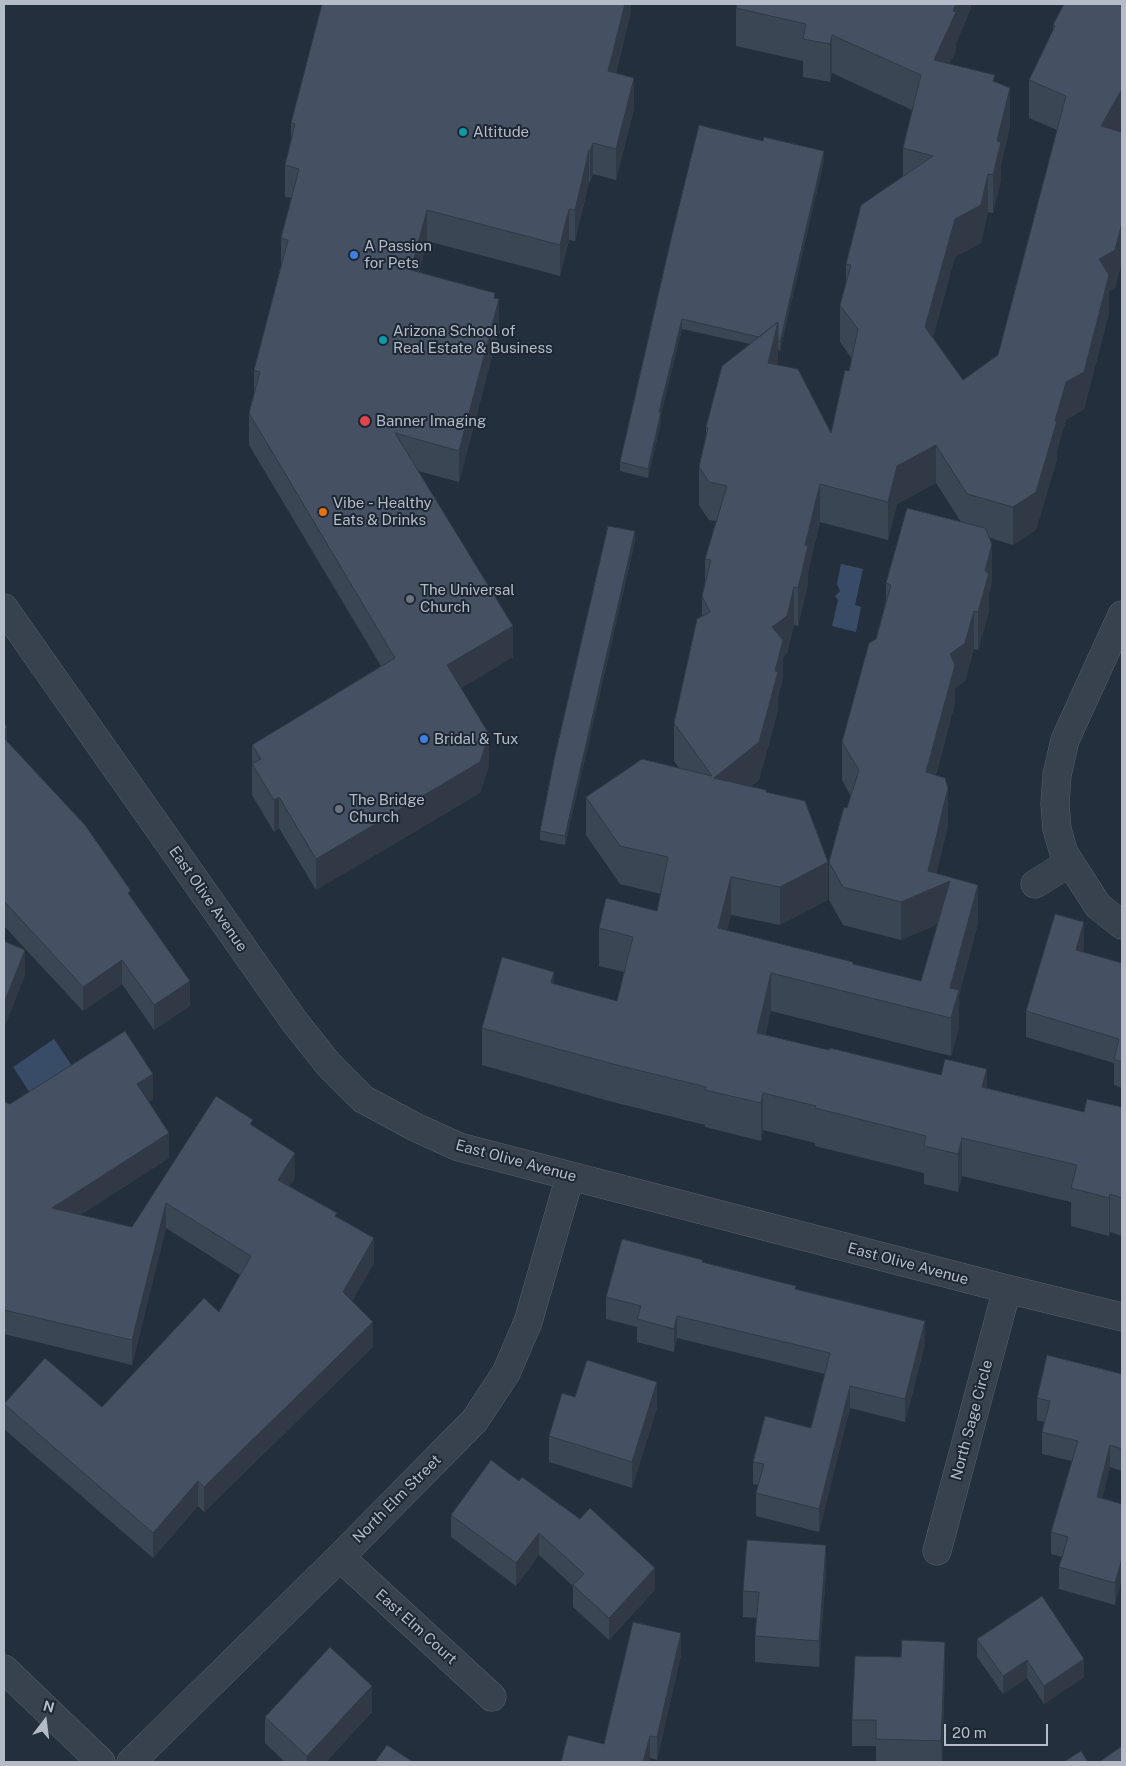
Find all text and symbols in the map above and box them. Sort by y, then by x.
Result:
place label: Altitude [473,123,529,141]
marker: Altitude [457,126,469,138]
place label: A Passion for Pets [364,237,432,272]
marker: A Passion for Pets [348,249,360,261]
place label: Arizona School of Real Estate & Business [393,322,553,357]
marker: Arizona School of Real Estate & Business [377,334,389,346]
place label: Banner Imaging [376,412,486,430]
marker: Banner Imaging [358,414,372,428]
place label: Vibe - Healthy Eats & Drinks [333,494,432,529]
marker: Vibe - Healthy Eats & Drinks [317,506,329,518]
place label: The Universal Church [420,581,515,616]
marker: The Universal Church [404,593,416,605]
place label: Bridal & Tux [434,730,519,748]
marker: Bridal & Tux [418,733,430,745]
place label: The Bridge Church [349,791,425,826]
marker: The Bridge Church [333,803,345,815]
street label: East Olive Avenue [165,843,251,955]
street label: East Olive Avenue [454,1136,578,1186]
street label: East Olive Avenue [846,1239,970,1289]
street label: North Sage Circle [947,1358,997,1482]
street label: North Elm Street [349,1451,445,1547]
street label: East Elm Court [371,1586,461,1668]
north arrow [20,1696,70,1746]
text: N [42,1697,56,1716]
scale bar [946,1714,1050,1746]
text: 20 m [952,1724,987,1741]

